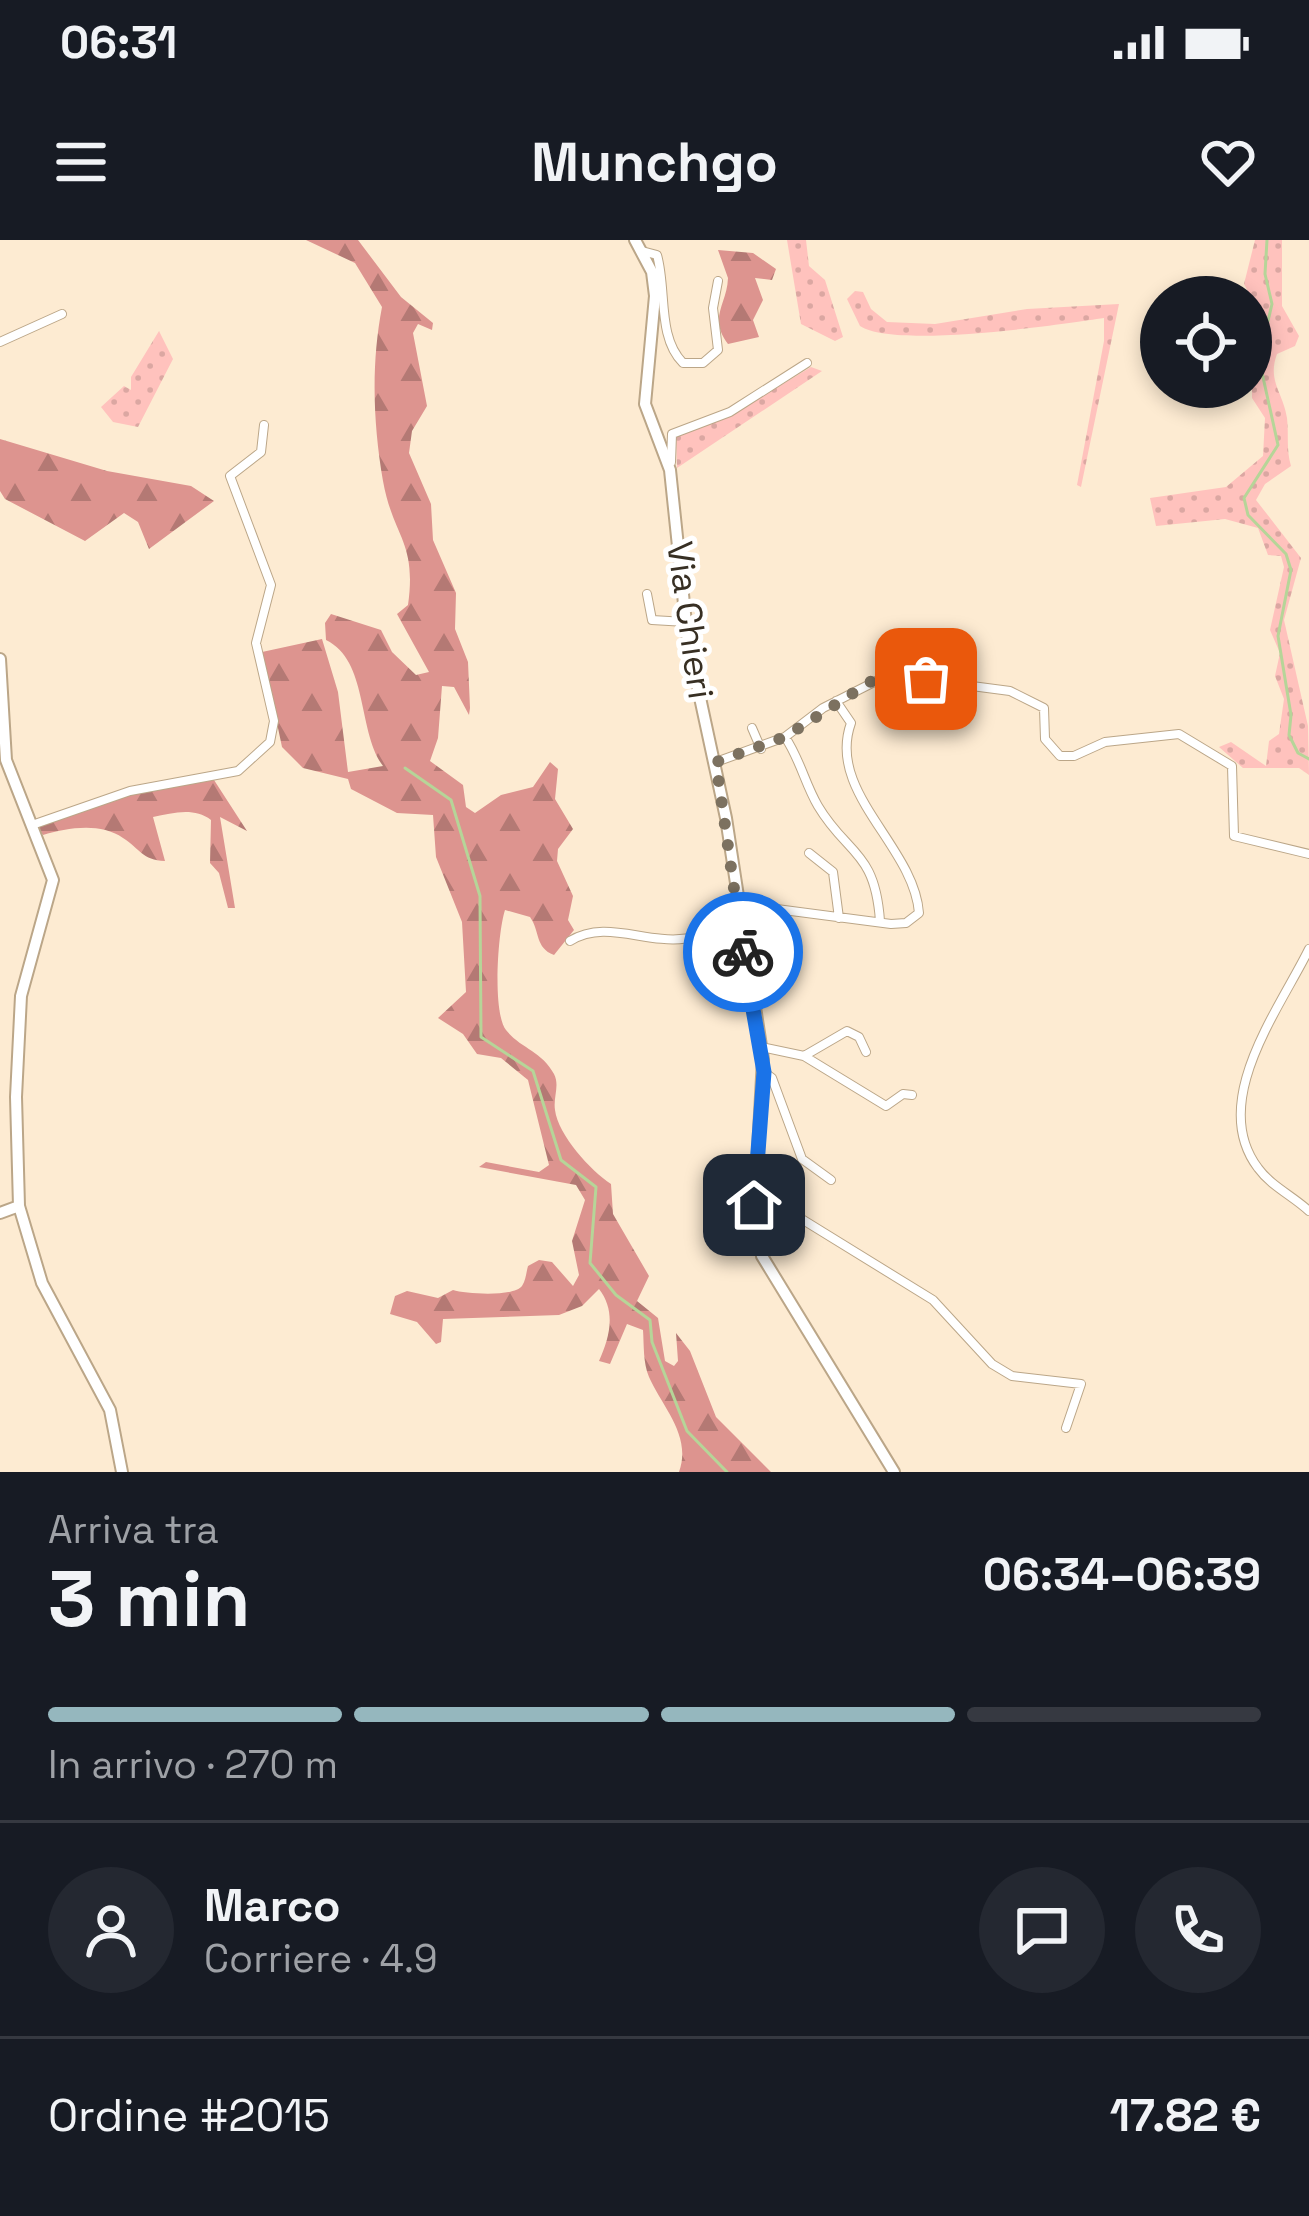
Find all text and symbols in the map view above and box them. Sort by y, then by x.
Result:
text: 06:31 [60,14,177,71]
text: Munchgo [531,128,778,197]
icon: menu [48,129,114,195]
icon: heart [1195,129,1261,195]
map controls [1140,276,1272,408]
button: locate [1140,276,1272,408]
street label: Via Chieri [656,538,724,702]
pin [875,628,977,730]
icon: bag [893,646,959,712]
courier [683,892,803,1012]
icon: bike [710,919,776,985]
pin [703,1154,805,1256]
icon: home [721,1172,787,1238]
text: Arriva tra [48,1505,219,1554]
text: 06:34–06:39 [983,1546,1261,1603]
text: 3 min [48,1549,251,1649]
text: In arrivo · 270 m [48,1740,338,1789]
button: person [48,1867,174,1993]
button: chat [979,1867,1105,1993]
button: phone [1135,1867,1261,1993]
text: Marco [204,1877,341,1934]
text: Corriere · 4.9 [204,1934,438,1983]
text: Ordine #2015 [48,2087,330,2144]
text: 17.82 € [1110,2087,1261,2144]

